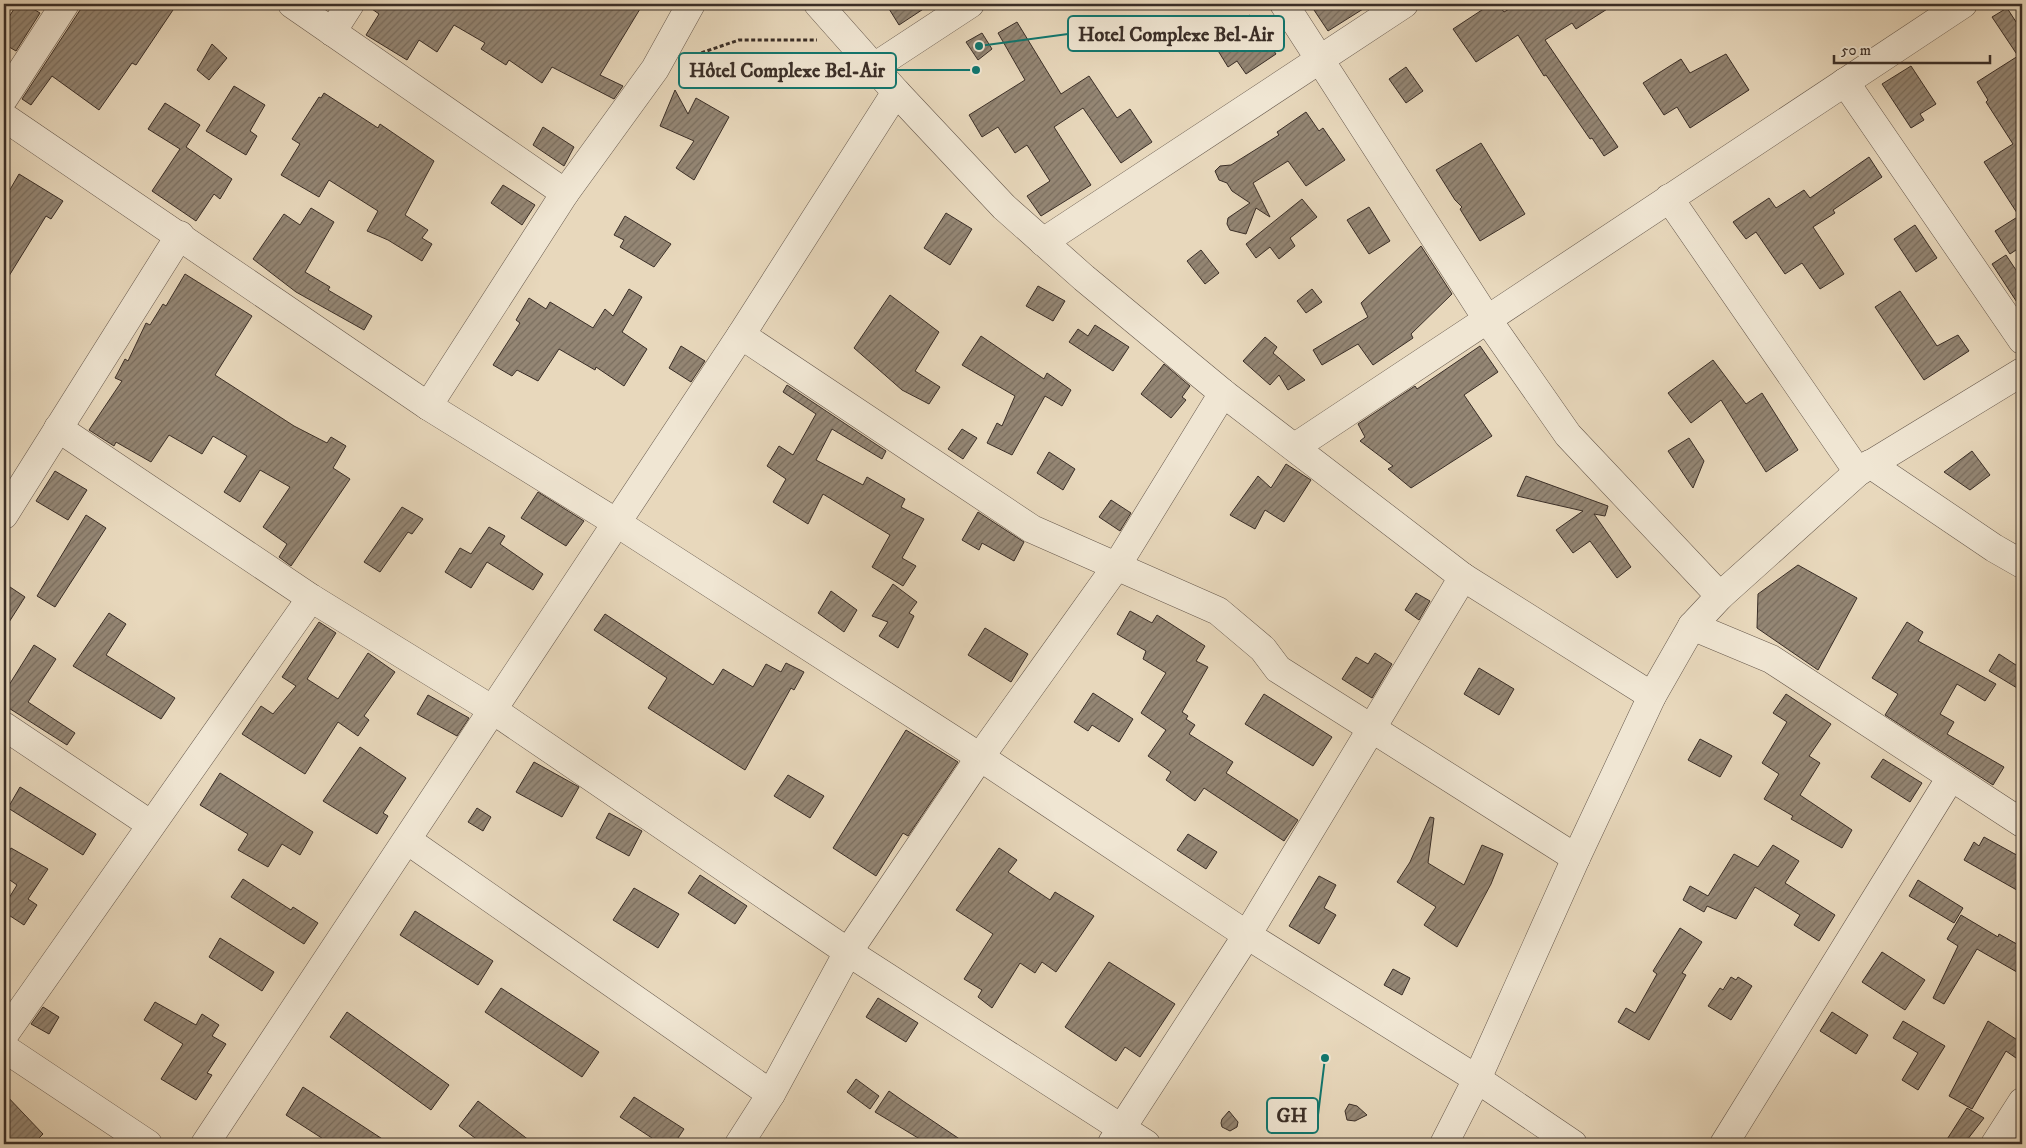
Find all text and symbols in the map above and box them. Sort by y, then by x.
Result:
callout: Hotel Complexe Bel-Air [1068,16,1284,51]
text: Hotel Complexe Bel-Air [1078,23,1275,48]
scale bar [1834,32,1990,64]
text: 50 m [1841,41,1871,60]
callout: Hôtel Complexe Bel-Air [679,53,896,88]
text: Hôtel Complexe Bel-Air [689,59,886,84]
callout: GH [1267,1098,1318,1133]
text: GH [1277,1104,1308,1129]

